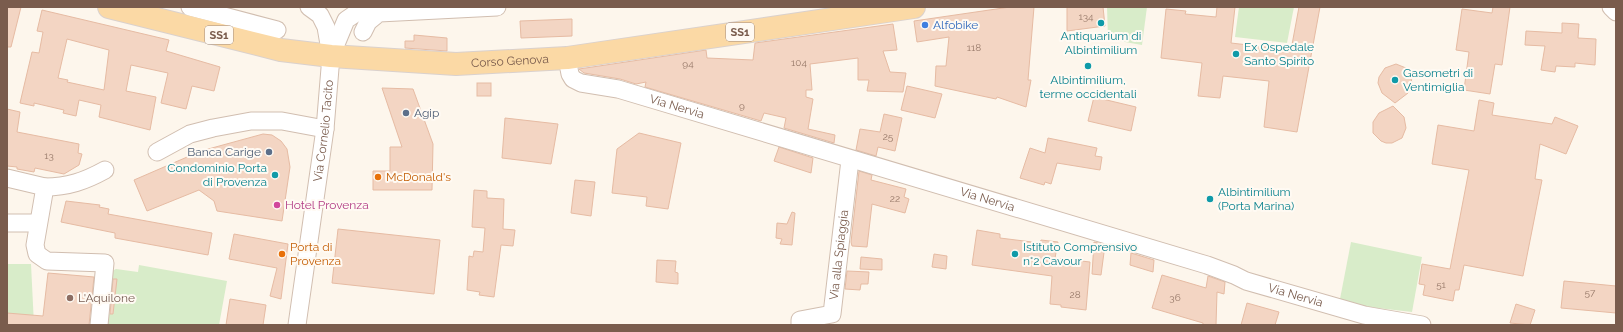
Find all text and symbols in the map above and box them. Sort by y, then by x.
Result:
house number: 134 [1078,11,1094,22]
place label: Alfobike [933,18,978,32]
marker: Antiquarium di Albintimilium [1096,18,1106,28]
marker: Alfobike [920,20,930,30]
road number: SS1 [726,23,754,41]
road number: SS1 [205,26,233,44]
place label: Antiquarium di Albintimilium [1061,29,1141,57]
place label: Ex Ospedale Santo Spirito [1244,40,1314,68]
house number: 118 [967,42,981,53]
marker: Ex Ospedale Santo Spirito [1231,49,1241,59]
street label: Corso Genova [471,52,549,70]
house number: 104 [791,57,807,68]
house number: 94 [682,58,694,69]
marker: Albintimilium, terme occidentali [1083,61,1093,71]
place label: Gasometri di Ventimiglia [1403,66,1473,94]
place label: Albintimilium, terme occidentali [1039,73,1137,101]
marker: Gasometri di Ventimiglia [1390,75,1400,85]
street label: Via Cornelio Tacito [311,79,336,183]
street label: Via Nervia [648,92,706,121]
house number: 9 [739,100,745,111]
place label: Agip [414,106,439,120]
marker: Agip [401,108,411,118]
house number: 25 [883,131,894,142]
place label: Banca Carige [187,145,261,159]
marker: Banca Carige [264,147,274,157]
house number: 13 [44,150,54,161]
place label: Condominio Porta di Provenza [167,161,267,189]
marker: Condominio Porta di Provenza [270,170,280,180]
place label: McDonald's [386,170,451,184]
marker: McDonald's [373,172,383,182]
street label: Via Nervia [958,185,1016,214]
place label: Albintimilium (Porta Marina) [1218,185,1294,213]
house number: 22 [890,193,900,204]
marker: Albintimilium (Porta Marina) [1205,194,1215,204]
place label: Hotel Provenza [285,198,369,212]
marker: Hotel Provenza [272,200,282,210]
street label: Via alla Spiaggia [827,209,851,301]
place label: Porta di Provenza [290,240,341,268]
place label: Istituto Comprensivo n°2 Cavour [1023,240,1137,268]
marker: Porta di Provenza [277,249,287,259]
marker: Istituto Comprensivo n°2 Cavour [1010,249,1020,259]
house number: 51 [1436,279,1447,290]
street label: Via Nervia [1266,281,1325,310]
house number: 57 [1585,287,1596,298]
house number: 28 [1069,289,1081,300]
place label: L'Aquilone [78,291,135,305]
house number: 36 [1169,292,1181,303]
marker: L'Aquilone [65,293,75,303]

